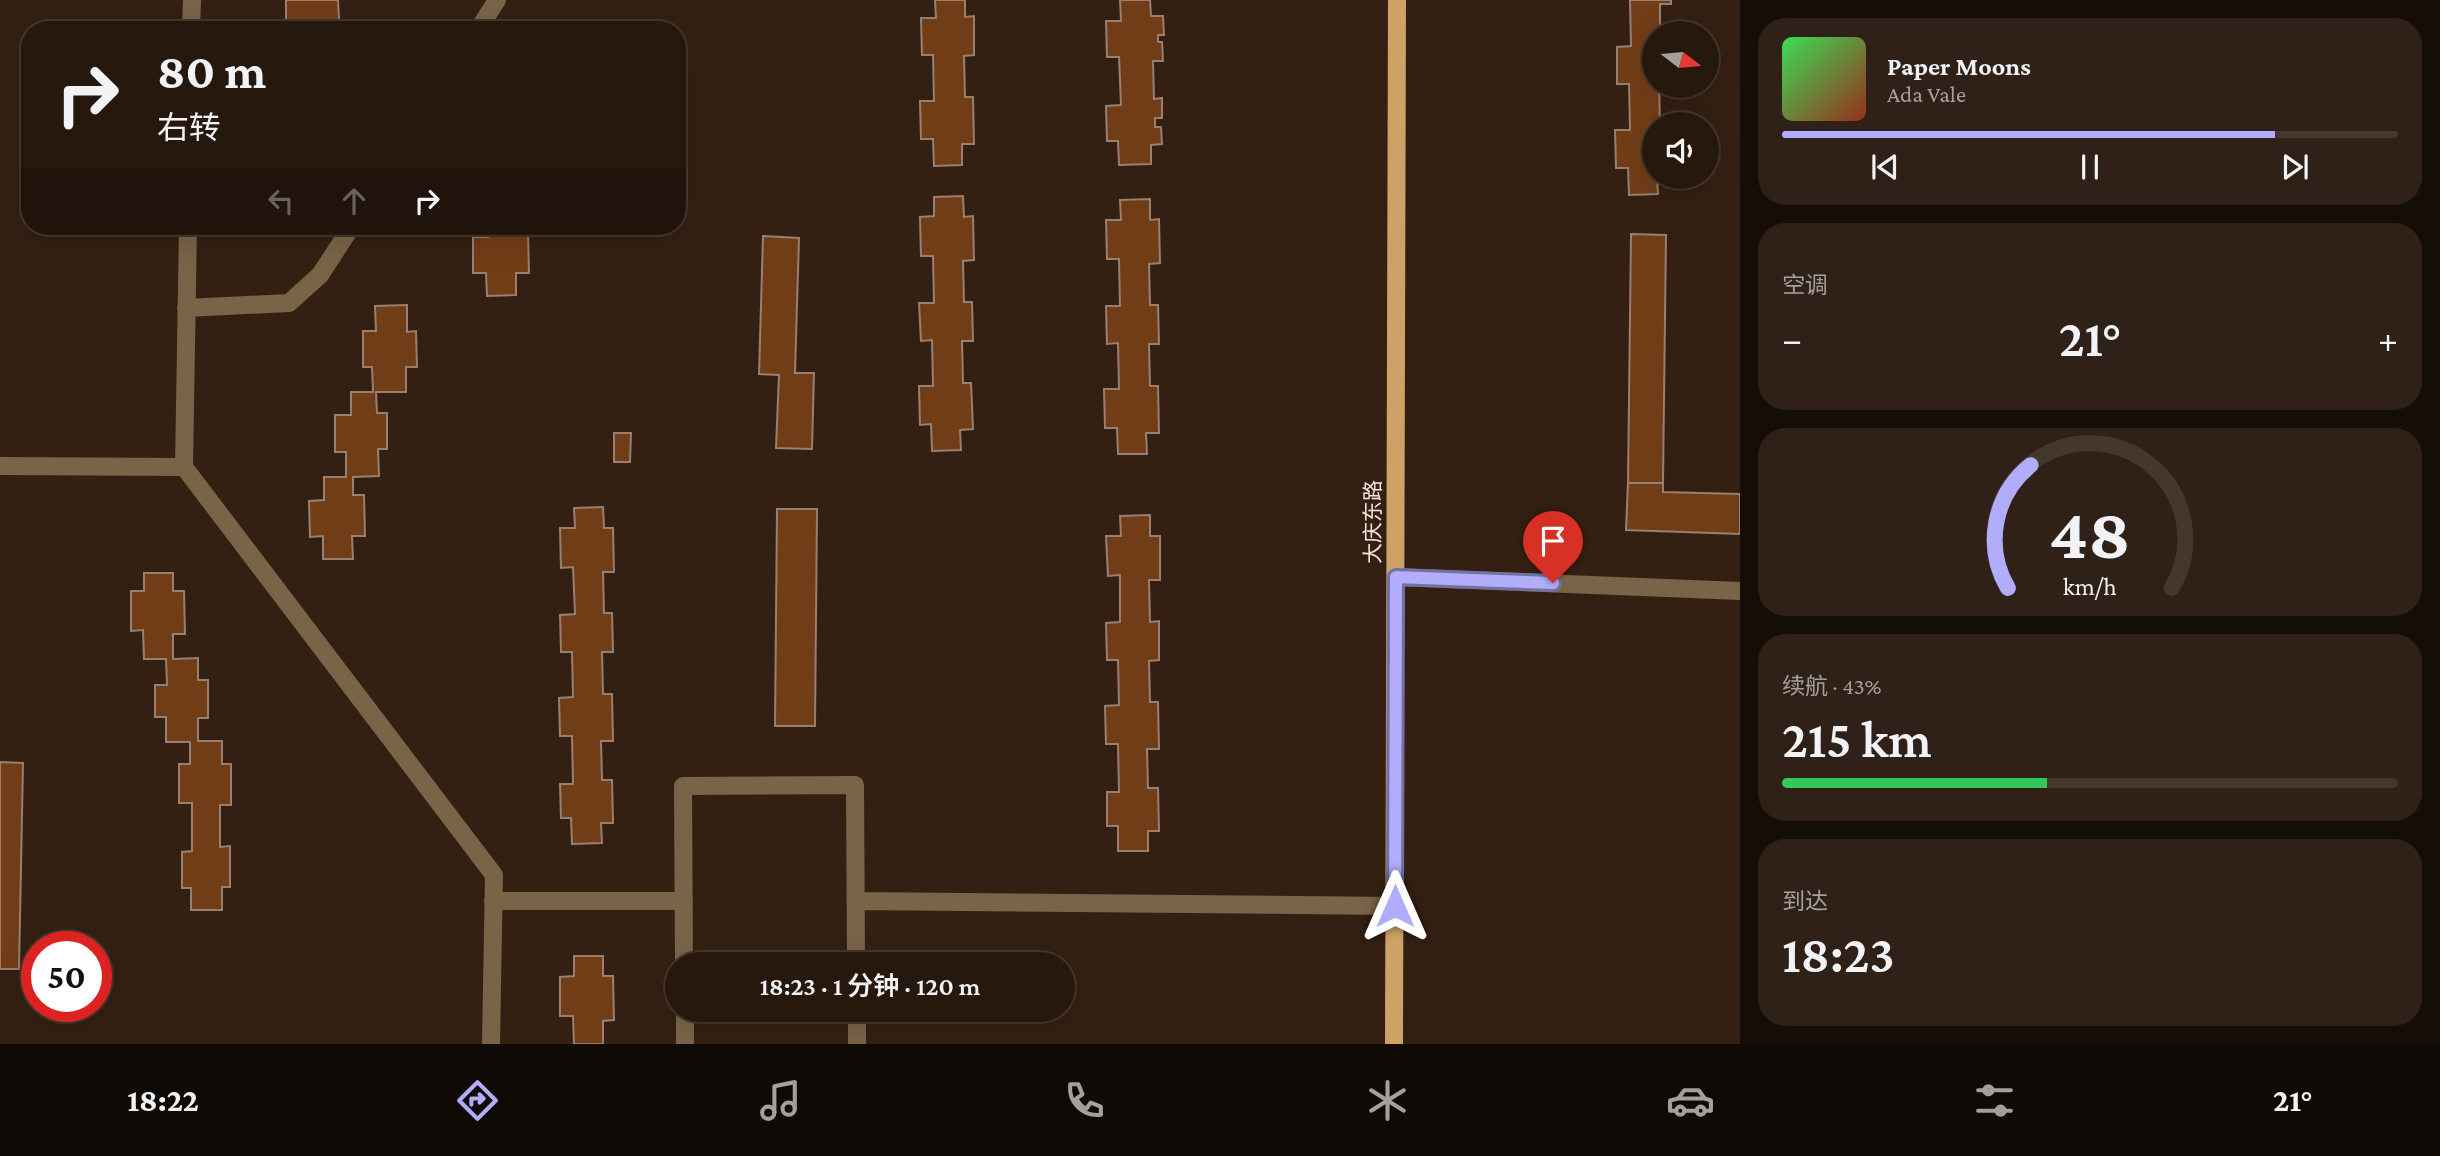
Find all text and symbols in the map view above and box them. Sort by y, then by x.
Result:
north arrow [1642,21,1718,98]
map controls [1642,21,1719,189]
text: 80 m [157,44,266,99]
icon: right [42,49,133,140]
text: Paper Moons [1887,52,2031,81]
text: Ada Vale [1887,81,1966,107]
text: 右转 [157,110,221,146]
button: sound [1642,112,1719,189]
icon: previous [1866,148,1904,186]
icon: pause [2071,148,2109,186]
icon: next [2276,148,2314,186]
icon: left [262,182,300,220]
icon: ahead [335,182,373,220]
icon: right [408,182,446,220]
text: 空调 [1782,272,1828,298]
text: 21° [2059,309,2121,367]
text: − [1782,318,1802,360]
text: + [2378,318,2398,360]
street label: 大庆东路 [1361,480,1385,564]
text: 48 [2049,493,2131,574]
pin [1523,511,1583,583]
icon: arrive [1534,522,1572,560]
text: km/h [2063,573,2117,600]
text: 续航 · 43% [1782,673,1882,699]
text: 215 km [1782,710,1932,768]
position arrow [1358,869,1432,943]
text: 到达 [1782,888,1828,914]
text: 18:23 [1782,925,1894,983]
speed limit sign: 50 [21,931,112,1022]
text: 18:23 · 1 分钟 · 120 m [760,972,980,1001]
icon: directions [453,1076,502,1125]
icon: music [756,1076,805,1125]
icon: phone [1060,1076,1109,1125]
icon: climate [1363,1076,1412,1125]
icon: car [1666,1076,1715,1125]
icon: filters [1970,1076,2019,1125]
text: 18:22 [127,1082,199,1118]
text: 21° [2273,1082,2313,1118]

